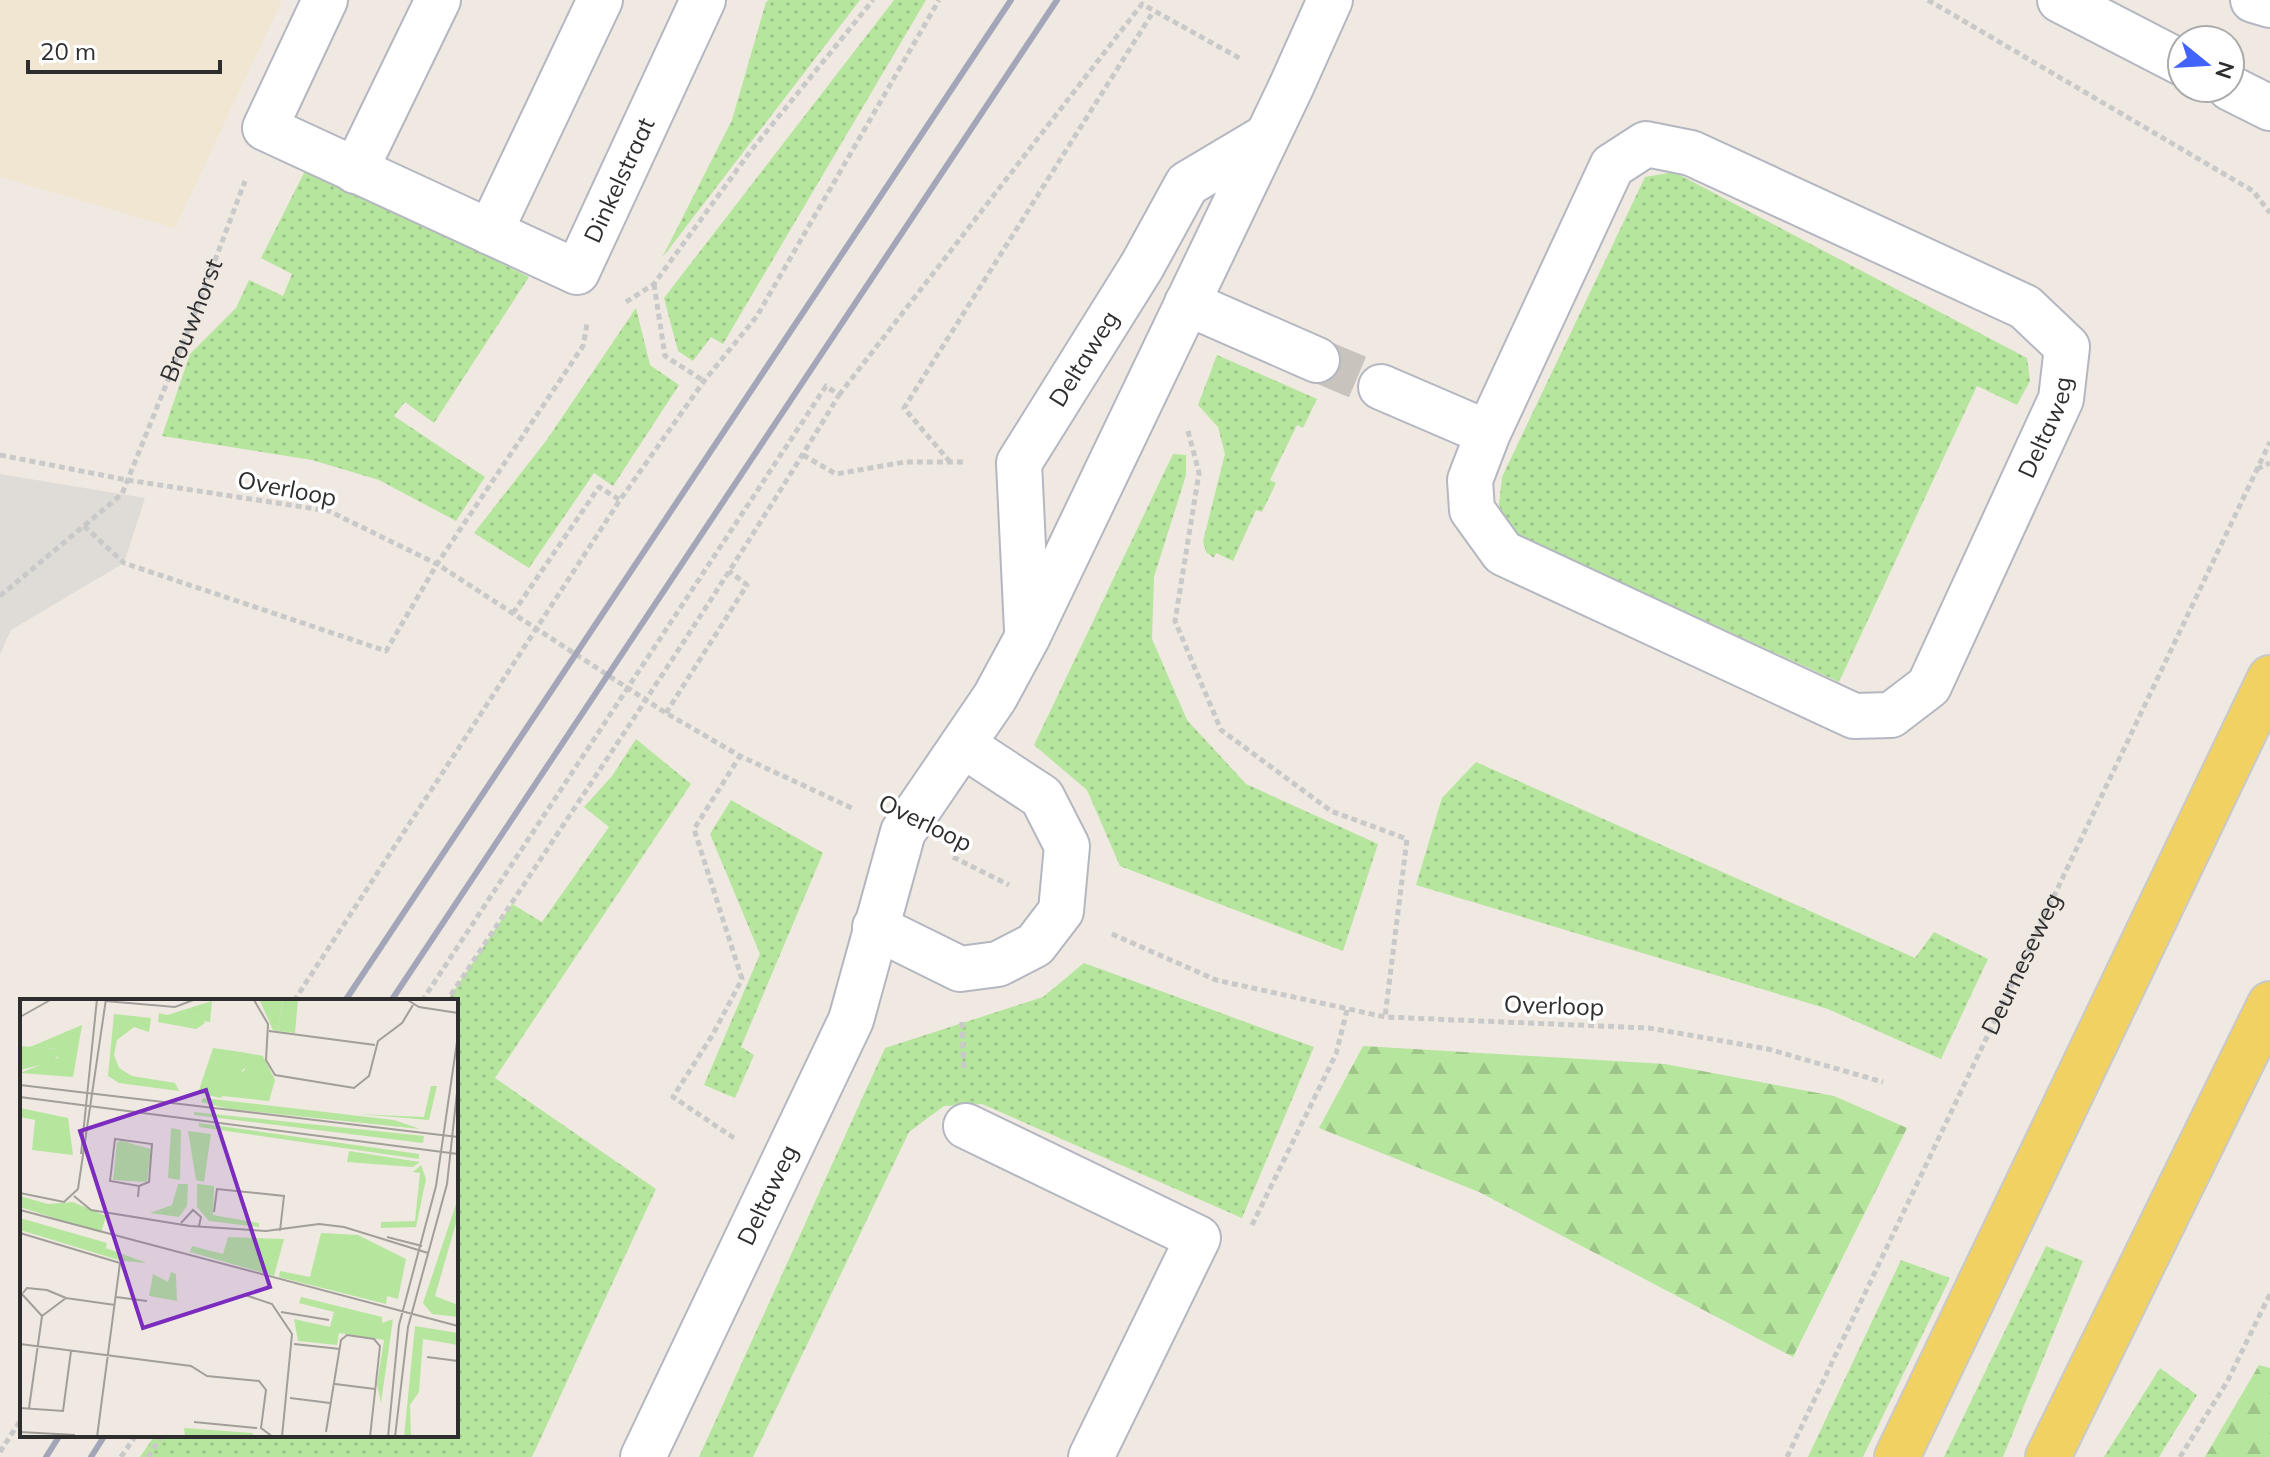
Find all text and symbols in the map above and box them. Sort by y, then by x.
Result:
scale bar [28,24,220,74]
north arrow [2166,24,2246,104]
text: 20 m [40,36,96,66]
text: N [2209,58,2241,82]
street label: Dinkelstraat [577,113,660,247]
street label: Brouwhorst [153,254,228,386]
street label: Deltaweg [1042,305,1124,412]
street label: Deltaweg [2011,375,2077,482]
street label: Overloop [235,464,339,512]
street label: Overloop [874,787,977,858]
street label: Deurneseweg [1974,888,2067,1039]
street label: Overloop [1503,988,1605,1022]
inset map [20,999,458,1437]
street label: Deltaweg [730,1140,803,1250]

